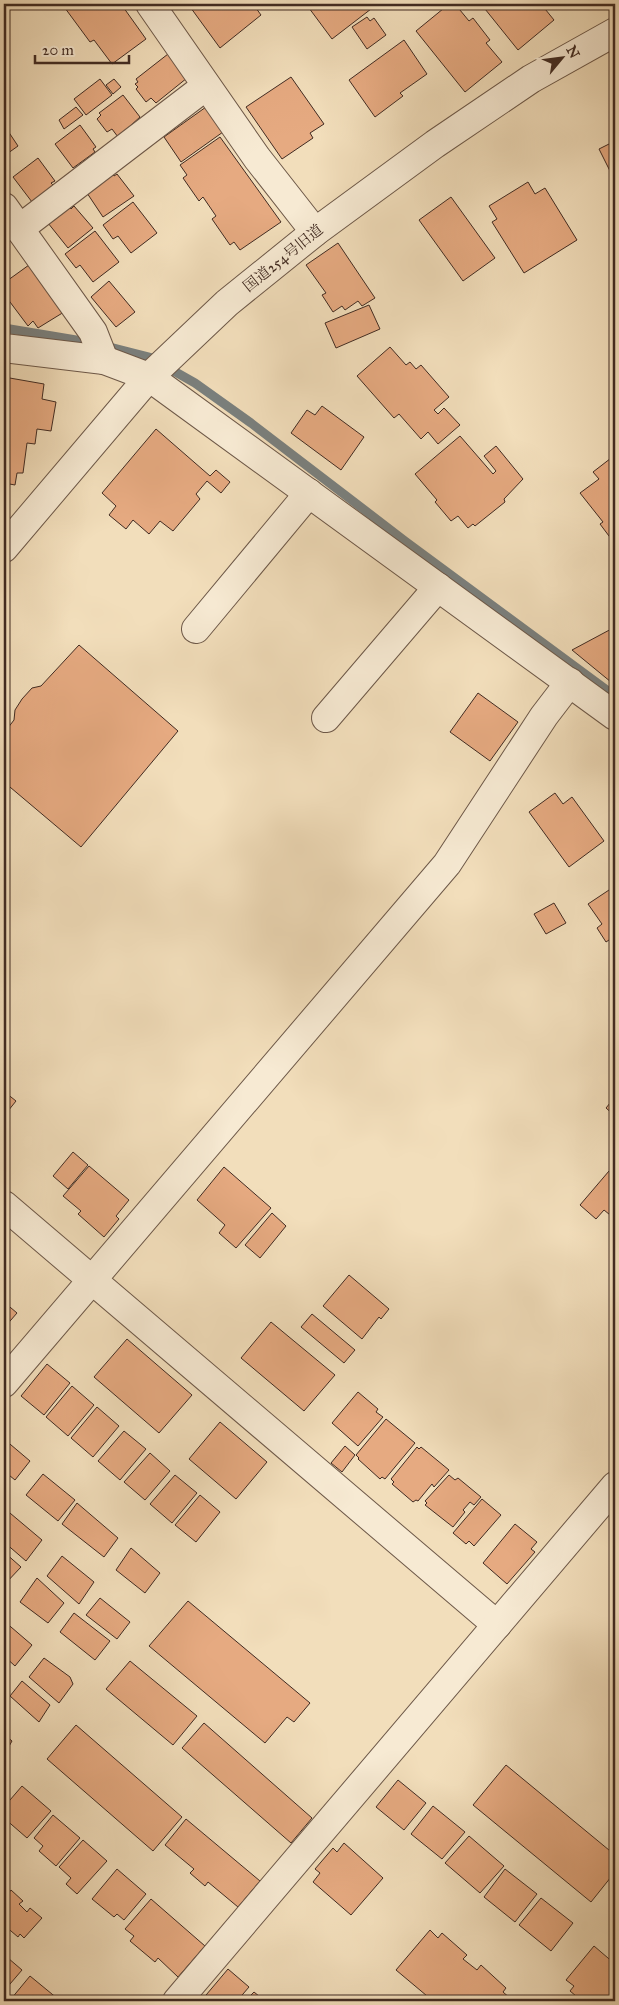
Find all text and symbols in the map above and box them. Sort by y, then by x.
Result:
scale bar [35,32,129,64]
north arrow [536,32,586,82]
text: 20 m [42,41,74,59]
text: N [563,43,583,61]
street label: 国道254号旧道 [240,220,326,296]

